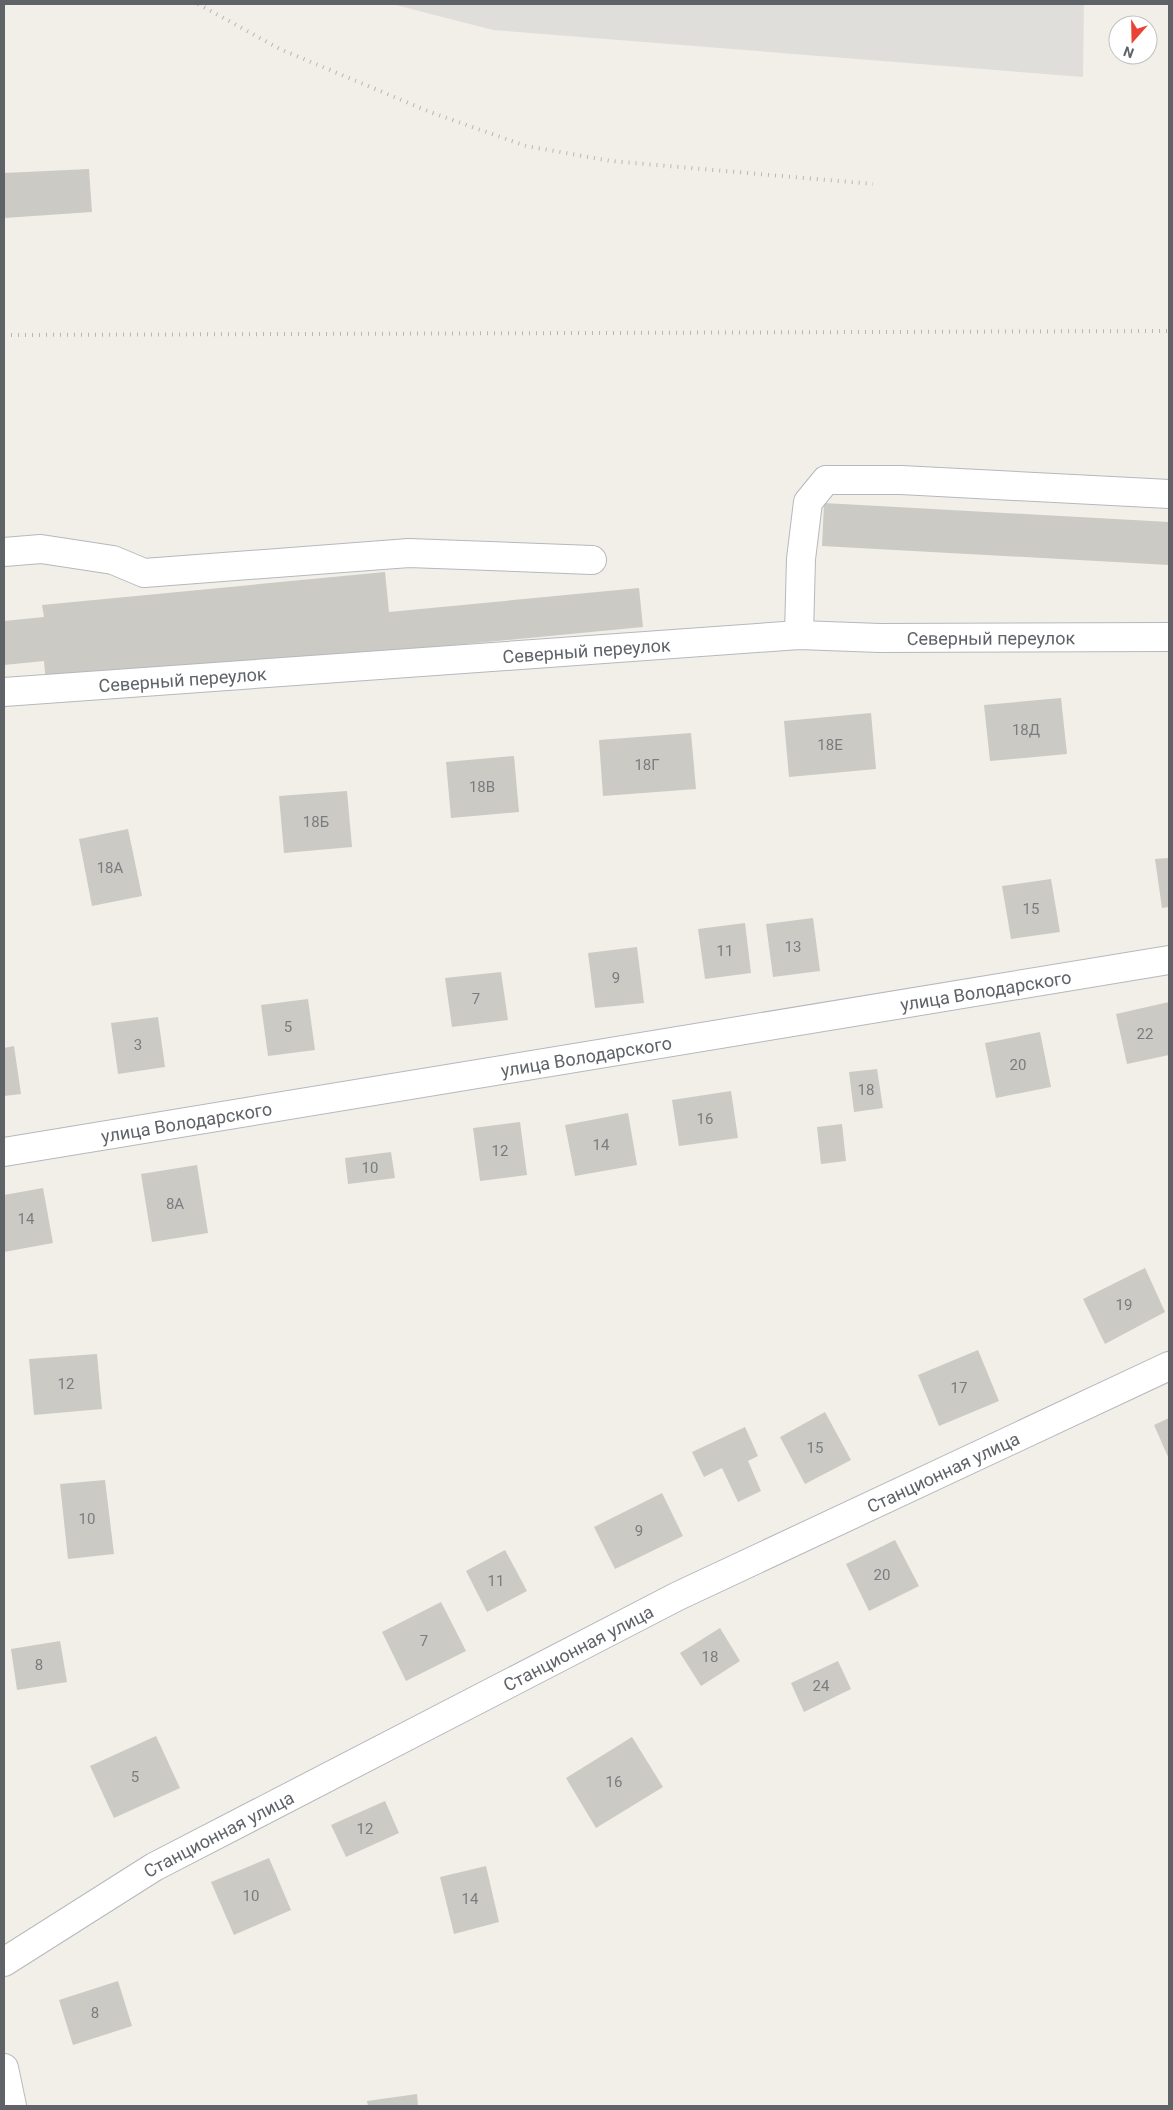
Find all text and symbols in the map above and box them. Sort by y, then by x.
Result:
north arrow [1108,15,1158,65]
text: N [1121,43,1136,61]
street label: Северный переулок [907,627,1075,648]
street label: Северный переулок [502,634,672,667]
street label: Северный переулок [98,663,268,696]
house number: 18Д [1012,721,1040,739]
house number: 18Е [817,736,843,754]
house number: 18Г [634,756,660,774]
house number: 18В [469,778,495,796]
house number: 18Б [303,813,329,831]
house number: 18А [97,859,124,877]
house number: 15 [1023,900,1039,918]
house number: 13 [785,938,801,956]
house number: 11 [717,942,733,960]
street label: улица Володарского [899,966,1073,1015]
house number: 9 [612,969,620,987]
house number: 7 [472,990,480,1008]
house number: 5 [284,1018,292,1036]
house number: 22 [1137,1025,1153,1043]
street label: улица Володарского [499,1032,673,1080]
house number: 3 [134,1036,142,1054]
house number: 20 [1010,1056,1026,1074]
house number: 18 [858,1081,874,1099]
street label: улица Володарского [100,1097,274,1146]
house number: 16 [697,1110,713,1128]
house number: 14 [593,1136,610,1154]
house number: 12 [492,1142,508,1160]
house number: 10 [362,1159,378,1177]
house number: 8А [166,1195,184,1213]
house number: 14 [18,1210,35,1228]
house number: 19 [1116,1296,1132,1314]
house number: 12 [58,1375,74,1393]
house number: 17 [951,1379,967,1397]
street label: Станционная улица [863,1427,1023,1517]
house number: 15 [807,1439,823,1457]
house number: 10 [79,1510,95,1528]
house number: 9 [635,1522,643,1540]
house number: 20 [874,1566,890,1584]
house number: 11 [488,1572,504,1590]
street label: Станционная улица [499,1600,657,1695]
house number: 7 [420,1632,428,1650]
house number: 18 [702,1648,718,1666]
house number: 8 [35,1656,43,1674]
house number: 24 [813,1677,830,1695]
house number: 5 [131,1768,139,1786]
house number: 16 [606,1773,622,1791]
street label: Станционная улица [139,1786,297,1882]
house number: 12 [357,1820,373,1838]
house number: 10 [243,1887,259,1905]
house number: 14 [462,1890,479,1908]
house number: 8 [91,2004,99,2022]

